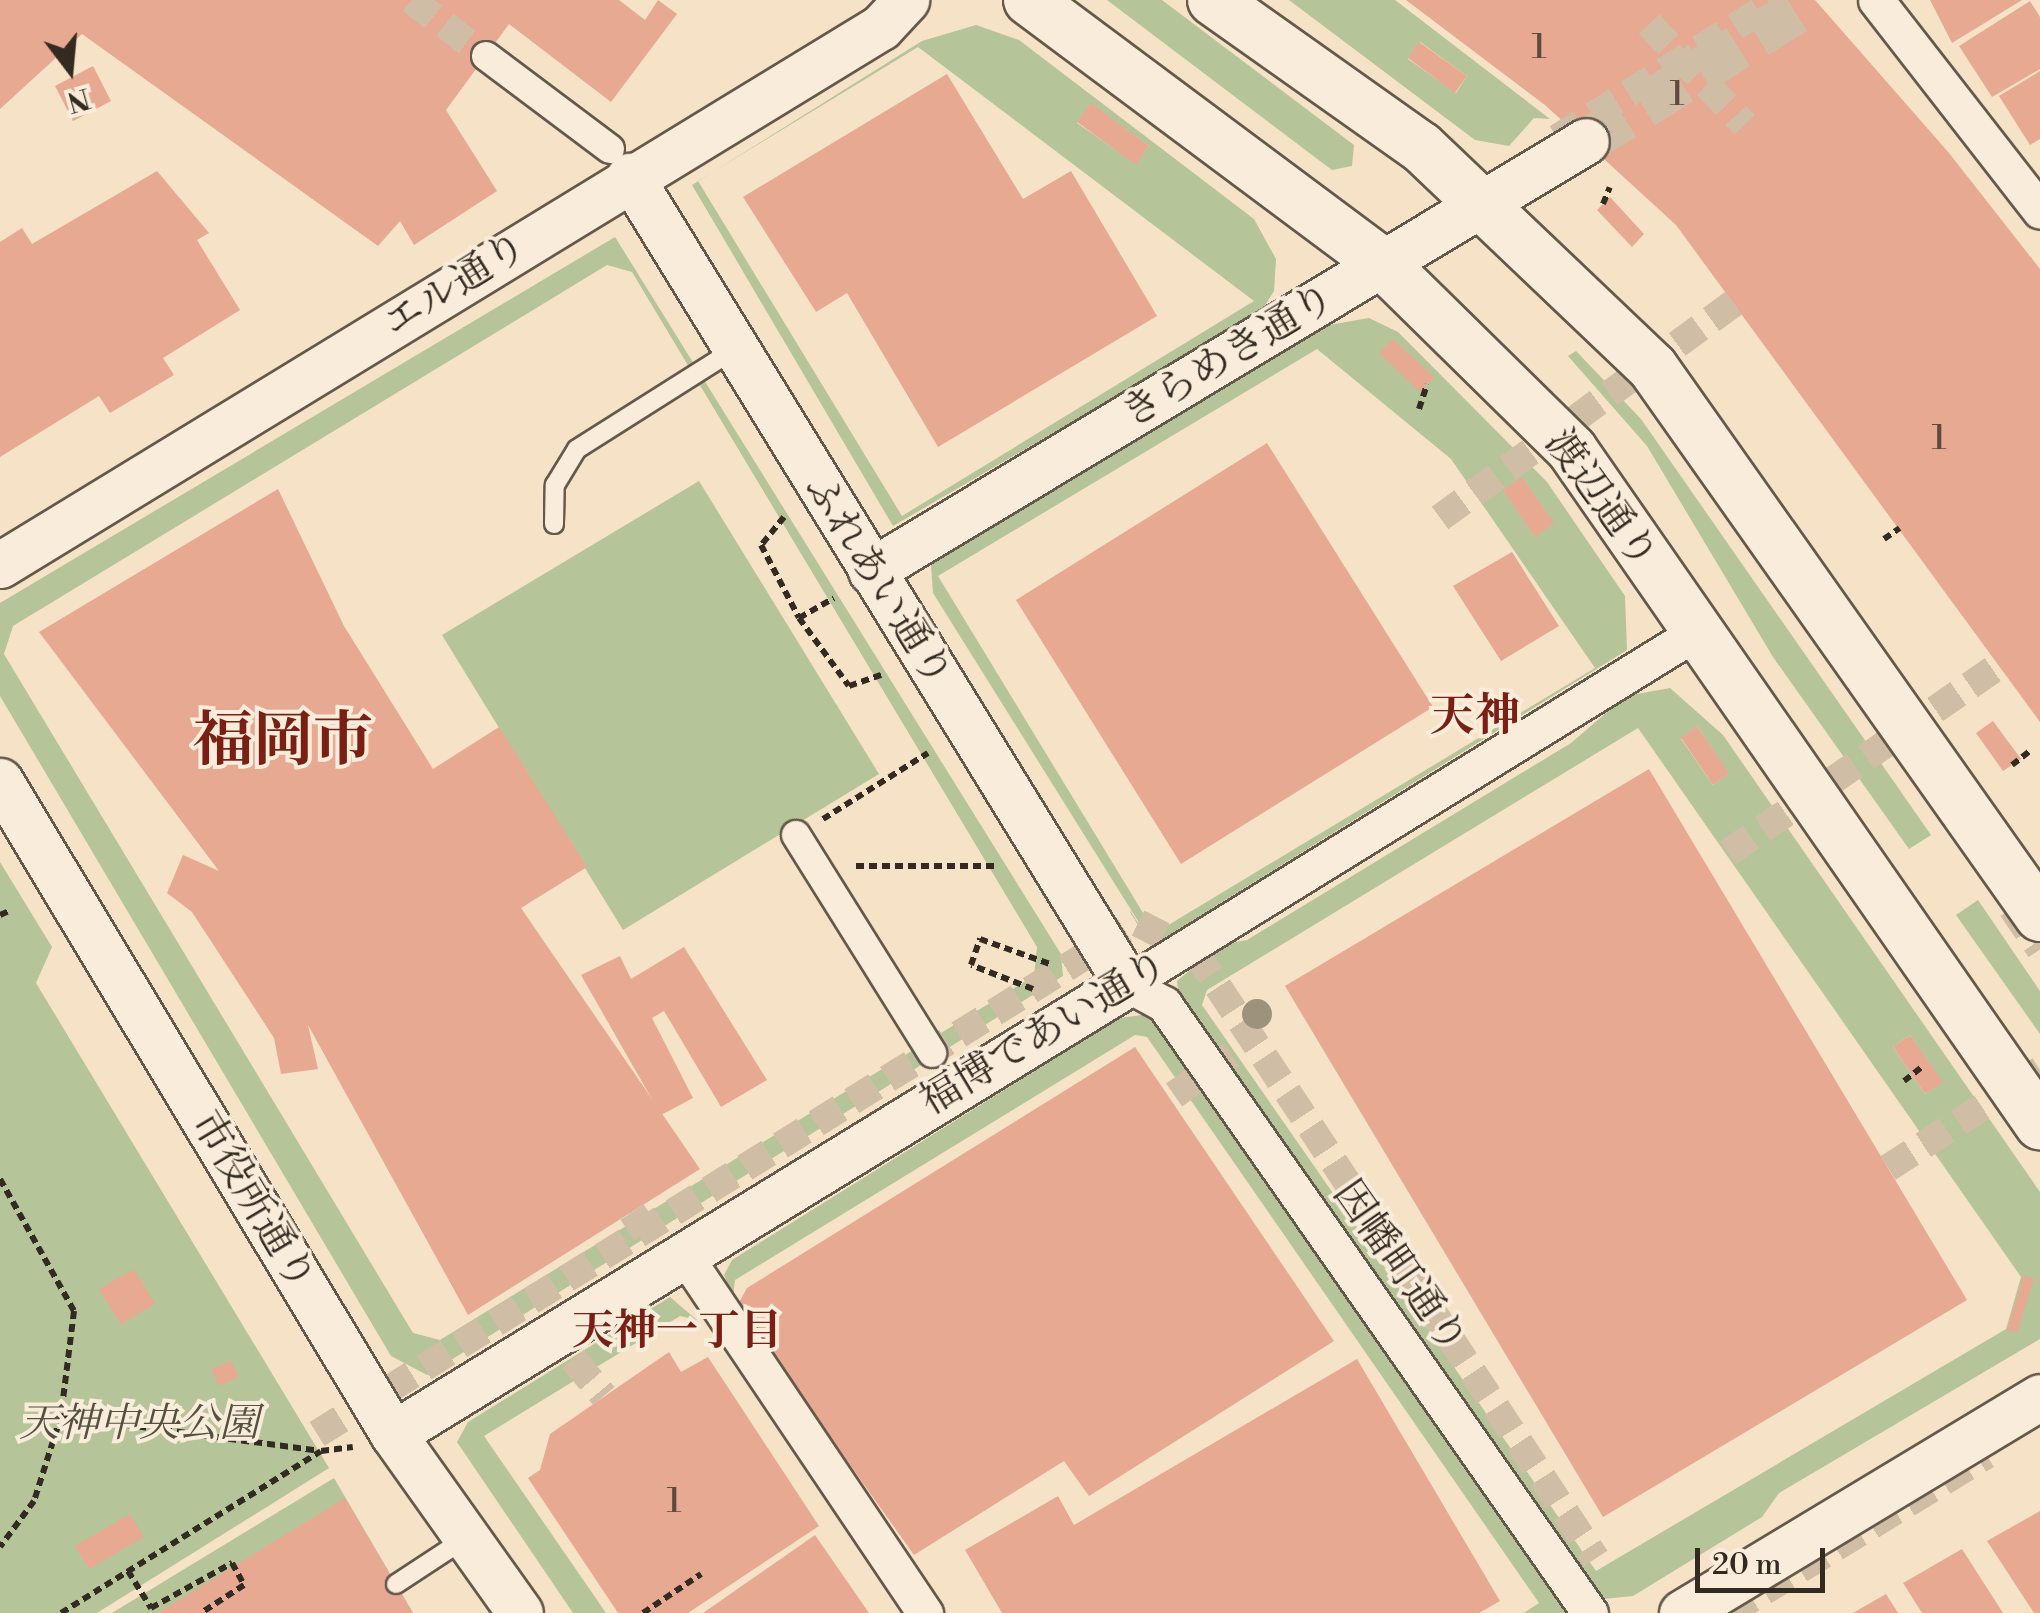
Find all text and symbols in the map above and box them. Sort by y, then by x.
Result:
north arrow [20,20,120,120]
house number: 1 [1531,27,1547,69]
house number: 1 [1669,74,1685,116]
text: N [63,79,94,119]
street label: エル通り [374,222,536,348]
street label: きらめき通り [1113,274,1343,438]
house number: 1 [1931,418,1947,460]
street label: 渡辺通り [1535,420,1667,578]
street label: ふれあい通り [794,467,962,695]
district label: 天神 [1430,690,1520,744]
district label: 福岡市 [193,706,373,778]
street label: 福博であい通り [912,940,1176,1126]
street label: 市役所通り [181,1103,325,1299]
street label: 因幡町通り [1323,1171,1477,1363]
district label: 天神一丁目 [572,1307,782,1357]
park label: 天神中央公園 [19,1400,259,1448]
house number: 1 [666,1481,682,1523]
scale bar [1700,1528,1830,1590]
text: 20 m [1712,1546,1781,1584]

